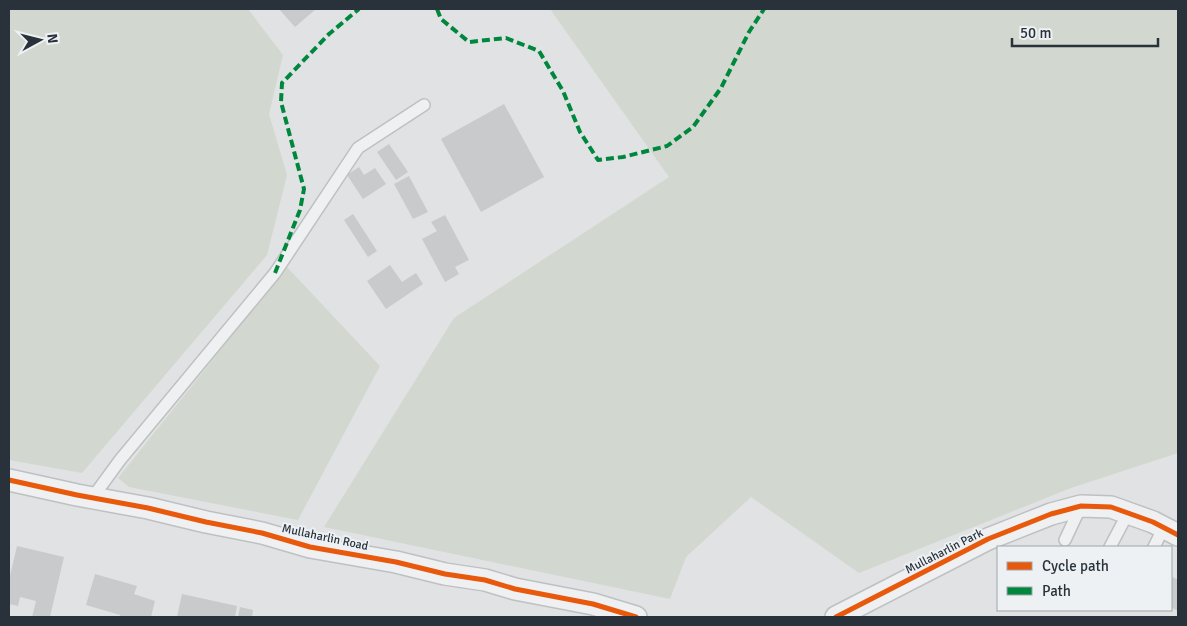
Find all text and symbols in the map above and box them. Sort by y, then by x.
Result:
north arrow [15,15,65,65]
scale bar [1012,15,1158,47]
text: 50 m [1020,24,1051,42]
text: N [43,33,61,44]
street label: Mullaharlin Road [280,521,369,554]
street label: Mullaharlin Park [903,525,986,577]
legend [997,546,1172,611]
text: Cycle path [1042,557,1109,575]
text: Path [1042,582,1071,600]

